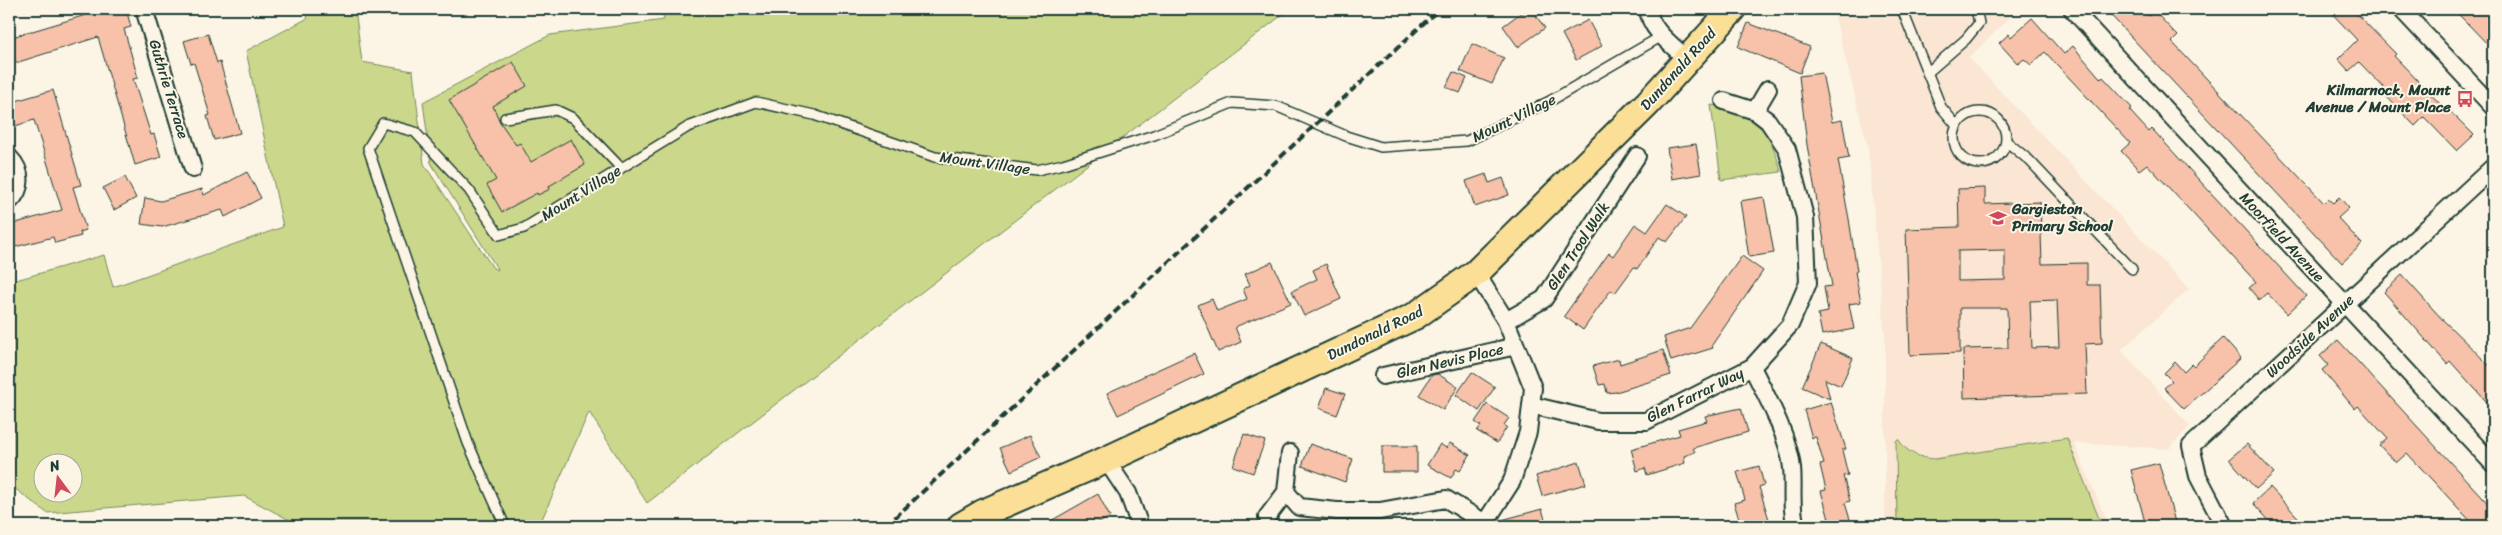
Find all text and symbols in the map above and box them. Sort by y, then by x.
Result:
street label: Dundonald Road [1633,21,1723,117]
street label: Guthrie Terrace [142,36,196,142]
place label: Kilmarnock, Mount Avenue / Mount Place [2305,77,2451,120]
street label: Mount Village [1467,86,1561,150]
bus stop icon: Kilmarnock, Mount Avenue / Mount Place [2455,89,2475,109]
street label: Mount Village [938,144,1032,182]
street label: Mount Village [536,158,627,228]
street label: Moorfield Avenue [2233,186,2331,288]
street label: Glen Trool Walk [1539,196,1617,296]
place label: Gargieston Primary School [2011,196,2113,239]
school or university icon: Gargieston Primary School [1988,208,2008,228]
street label: Woodside Avenue [2260,288,2361,384]
street label: Dundonald Road [1322,298,1429,368]
street label: Glen Nevis Place [1394,336,1506,386]
street label: Glen Farrar Way [1642,360,1748,430]
north arrow [32,452,82,502]
text: N [46,453,63,480]

